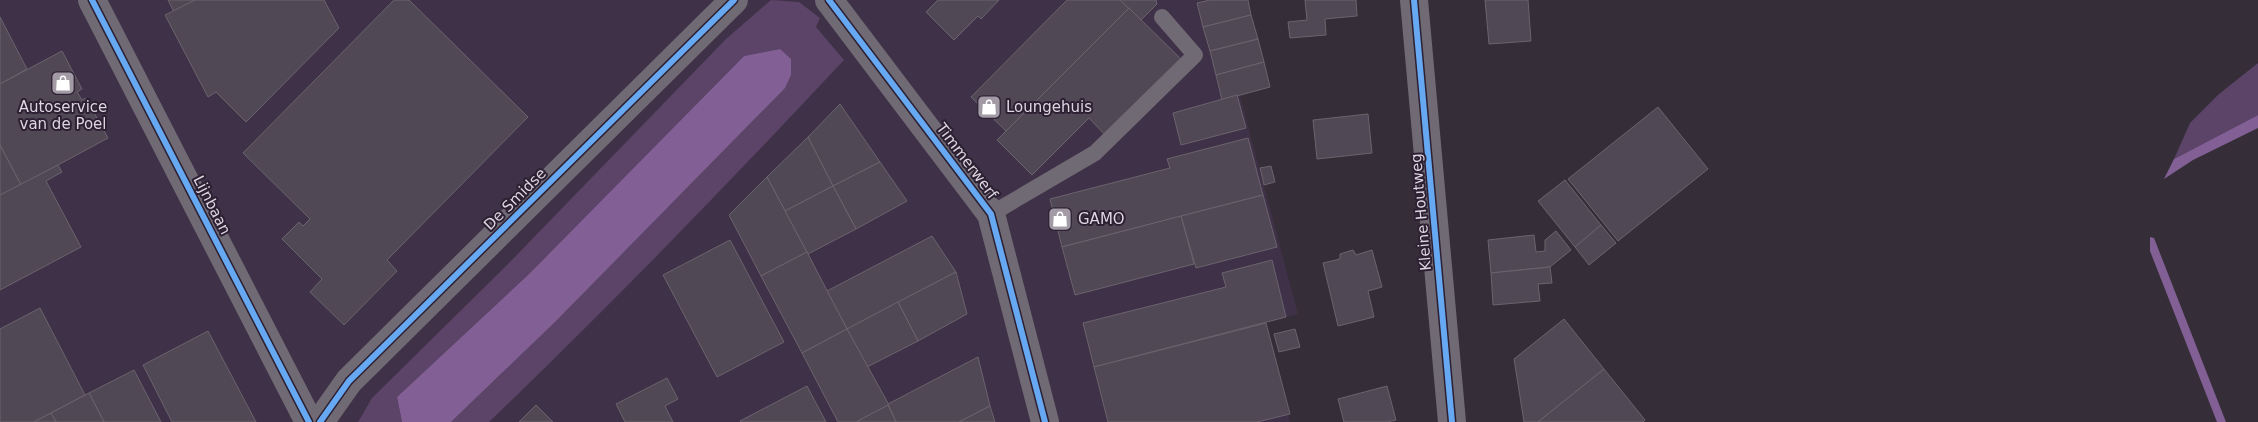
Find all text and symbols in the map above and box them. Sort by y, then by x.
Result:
shop icon: Autoservice van de Poel [50,70,76,96]
shop icon: Loungehuis [976,94,1002,120]
place label: Autoservice van de Poel [19,98,107,133]
place label: Loungehuis [1006,98,1092,116]
street label: Timmerwerf [932,119,1002,203]
street label: Kleine Houtweg [1407,153,1435,271]
street label: De Smidse [480,164,550,234]
street label: Lijnbaan [190,173,234,237]
shop icon: GAMO [1047,206,1073,232]
place label: GAMO [1078,210,1125,228]

